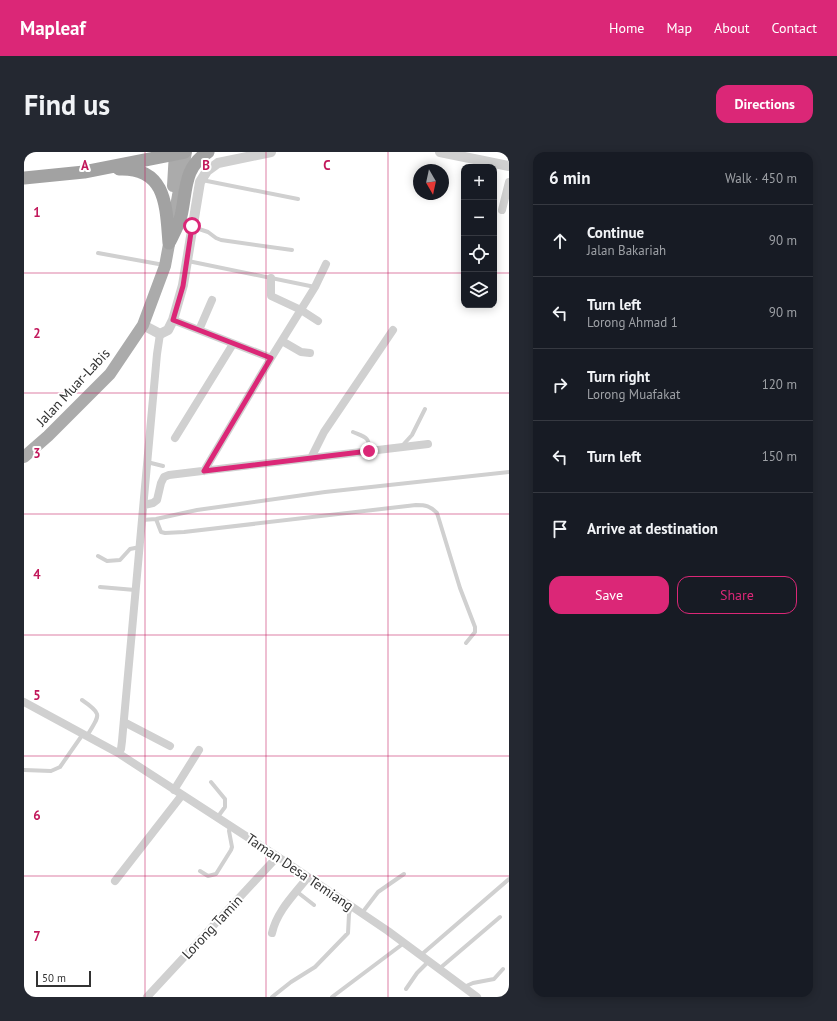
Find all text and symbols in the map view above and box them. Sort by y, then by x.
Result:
text: Mapleaf [20,16,86,40]
text: Home [609,19,644,37]
text: Map [666,19,692,37]
text: About [714,19,750,37]
text: Contact [772,19,817,37]
button: Directions [716,85,813,123]
text: Find us [24,86,110,123]
text: A [81,157,89,174]
text: B [202,157,210,174]
text: C [323,157,331,174]
north arrow [413,164,449,200]
map controls [461,164,497,308]
button: + [461,164,497,200]
text: 6 min [549,167,590,189]
text: Walk · 450 m [725,170,797,187]
button: − [461,200,497,236]
text: 1 [33,204,41,221]
route start [183,217,201,235]
text: Continue [587,223,644,242]
icon: ahead [549,230,571,252]
text: 90 m [769,232,797,249]
button: locate [461,236,497,272]
text: Jalan Bakariah [587,242,666,259]
button: layers [461,272,497,308]
text: Turn left [587,295,641,314]
icon: left [549,302,571,324]
text: 90 m [769,304,797,321]
text: Lorong Ahmad 1 [587,314,678,331]
text: 2 [33,325,41,342]
street label: Jalan Muar-Labis [32,344,114,430]
text: Turn right [587,367,650,386]
icon: right [549,374,571,396]
text: 120 m [762,376,797,393]
text: Lorong Muafakat [587,386,680,403]
route end [360,442,378,460]
text: 3 [33,445,41,462]
icon: left [549,446,571,468]
text: Turn left [587,447,641,466]
text: 150 m [762,448,797,465]
icon: arrive [549,518,571,540]
text: Arrive at destination [587,519,718,538]
text: 4 [33,566,41,583]
button: Save [549,576,669,614]
button: Share [677,576,797,614]
text: 5 [33,687,41,704]
text: 6 [33,807,41,824]
street label: Taman Desa Temiang [243,829,357,915]
street label: Lorong Tamin [178,891,246,963]
text: 7 [33,928,41,945]
scale bar [36,969,91,988]
text: 50 m [42,971,66,985]

